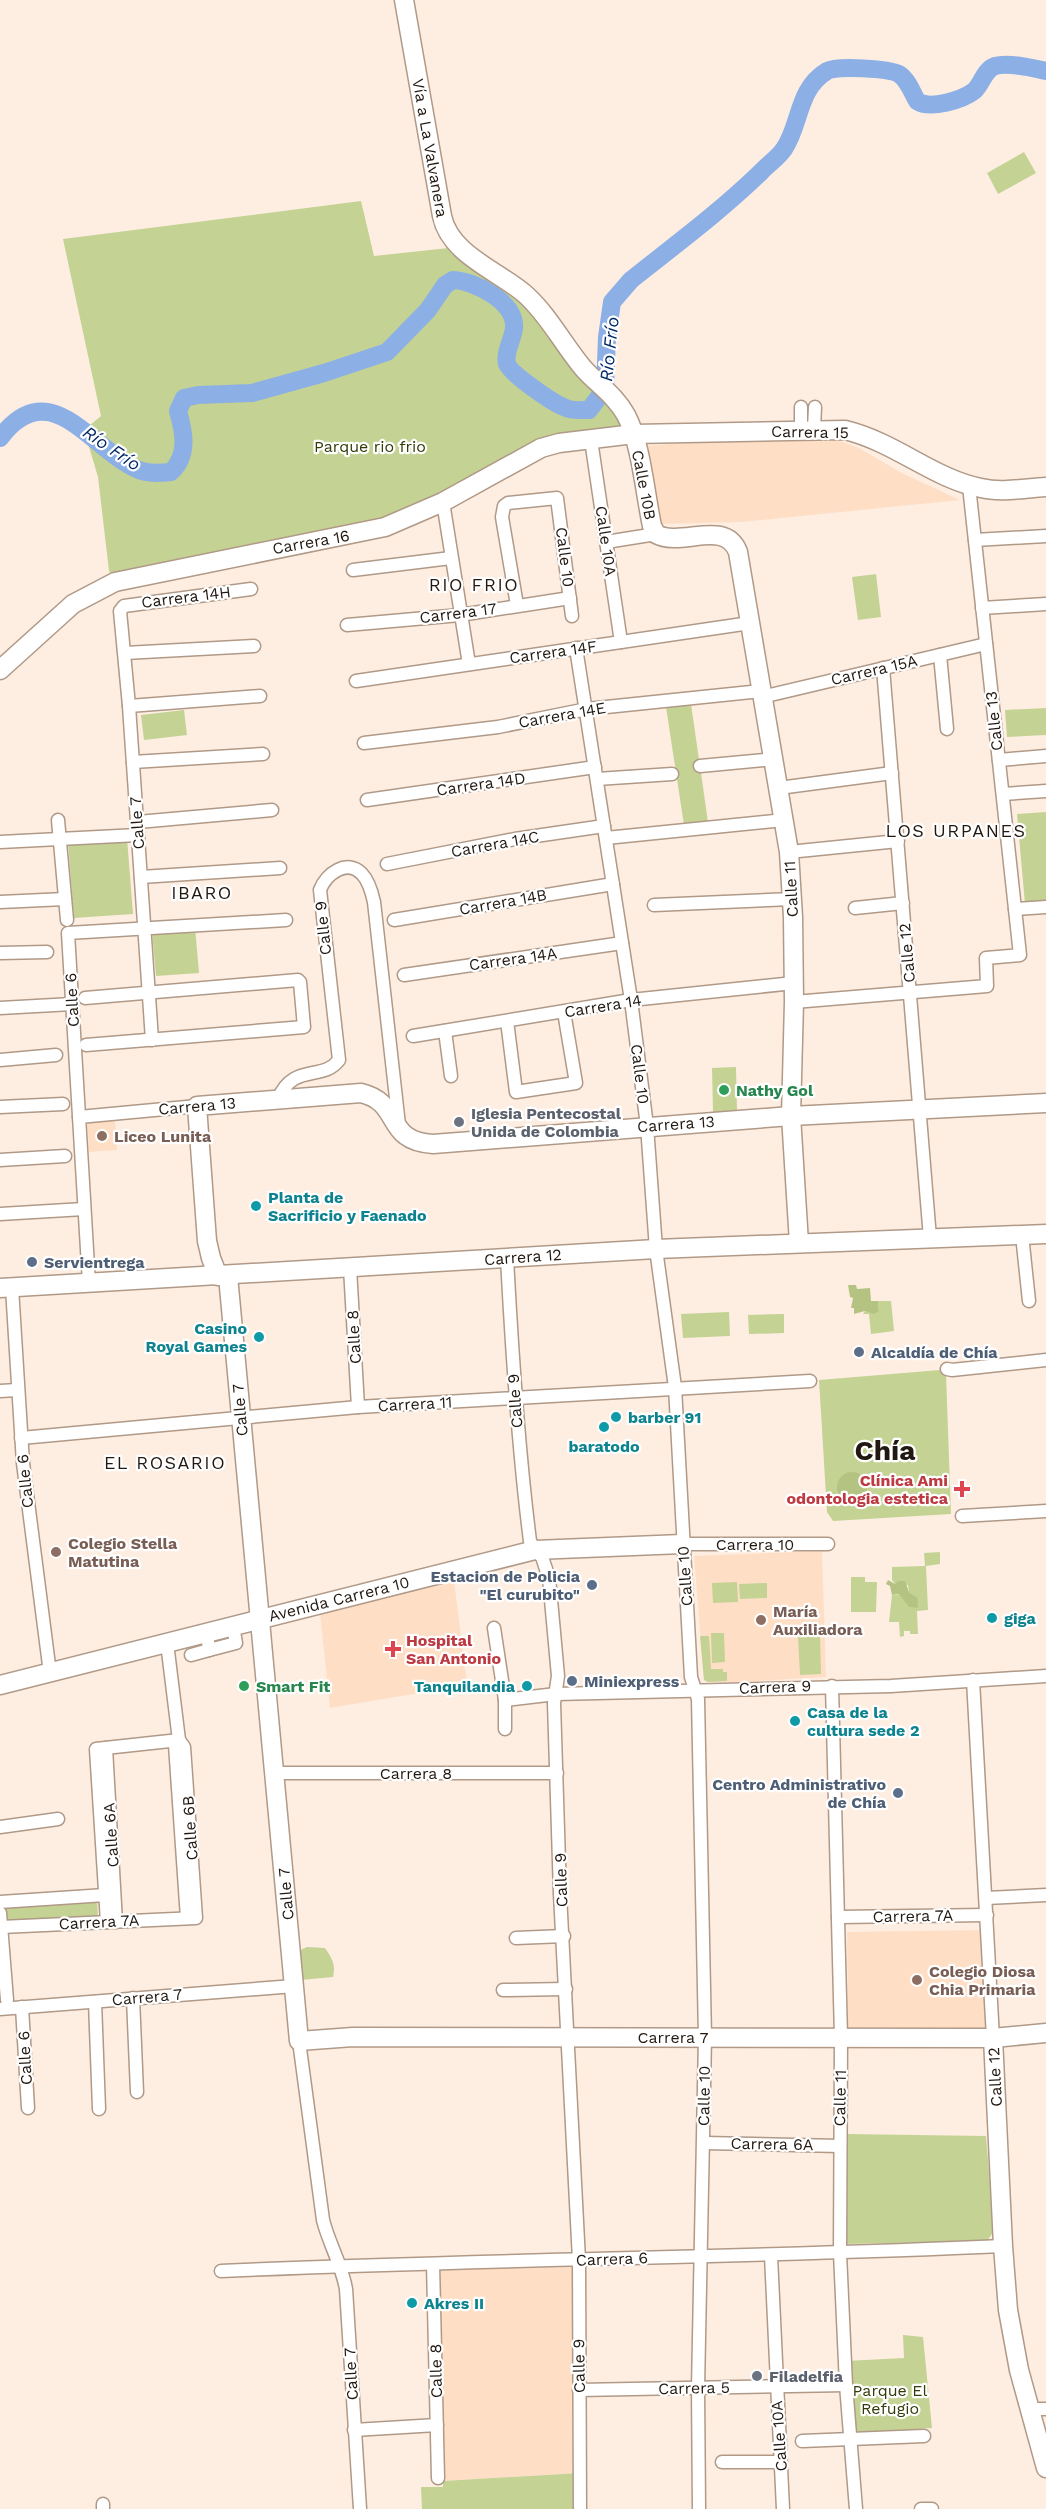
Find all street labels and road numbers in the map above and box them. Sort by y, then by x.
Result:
street label: Vía a La Valvanera [408,77,452,219]
street label: Carrera 15 [771,422,849,442]
street label: Calle 10B [628,448,660,522]
street label: Calle 10A [592,505,620,578]
street label: Carrera 16 [271,526,351,558]
street label: Calle 10 [552,526,578,588]
street label: Carrera 14H [140,582,232,612]
street label: Carrera 17 [418,599,498,627]
street label: Carrera 14F [508,636,598,668]
street label: Carrera 15A [829,651,920,689]
street label: Calle 13 [981,690,1007,752]
street label: Carrera 14E [517,698,607,732]
street label: Carrera 14D [435,768,527,800]
street label: Calle 7 [126,796,148,850]
street label: Carrera 14C [449,827,541,861]
street label: Calle 11 [780,860,802,918]
street label: Carrera 14B [458,885,548,919]
street label: Calle 9 [311,900,335,956]
street label: Calle 12 [895,922,919,984]
street label: Carrera 14A [468,943,559,975]
street label: Calle 6 [61,972,83,1028]
street label: Carrera 14 [563,990,643,1022]
street label: Calle 10 [627,1043,653,1105]
street label: Carrera 13 [157,1093,237,1119]
street label: Carrera 13 [637,1112,715,1136]
street label: Carrera 12 [484,1245,562,1269]
street label: Calle 8 [343,1309,365,1365]
street label: Calle 9 [504,1373,526,1429]
street label: Calle 7 [228,1383,252,1437]
street label: Carrera 11 [377,1393,453,1415]
street label: Calle 6 [13,1453,37,1509]
street label: Carrera 10 [716,1535,794,1554]
street label: Calle 10 [673,1545,697,1607]
street label: Avenida Carrera 10 [267,1572,411,1626]
street label: Carrera 9 [738,1676,812,1698]
street label: Carrera 8 [380,1764,452,1783]
street label: Calle 6B [178,1795,202,1861]
street label: Calle 6A [99,1802,123,1868]
street label: Calle 9 [551,1852,571,1908]
street label: Calle 7 [274,1867,298,1921]
street label: Carrera 7A [873,1906,954,1926]
street label: Carrera 7A [58,1910,140,1934]
street label: Carrera 7 [111,1984,183,2010]
street label: Carrera 7 [638,2028,708,2047]
street label: Calle 6 [14,2030,36,2086]
street label: Calle 12 [984,2047,1006,2107]
street label: Calle 10 [694,2066,714,2126]
street label: Calle 11 [830,2069,850,2127]
street label: Carrera 6A [730,2134,814,2154]
street label: Carrera 6 [576,2248,648,2270]
street label: Calle 9 [569,2339,589,2393]
street label: Calle 8 [426,2344,446,2398]
street label: Calle 7 [340,2347,362,2401]
street label: Carrera 5 [658,2378,730,2398]
street label: Calle 10A [767,2400,791,2472]

